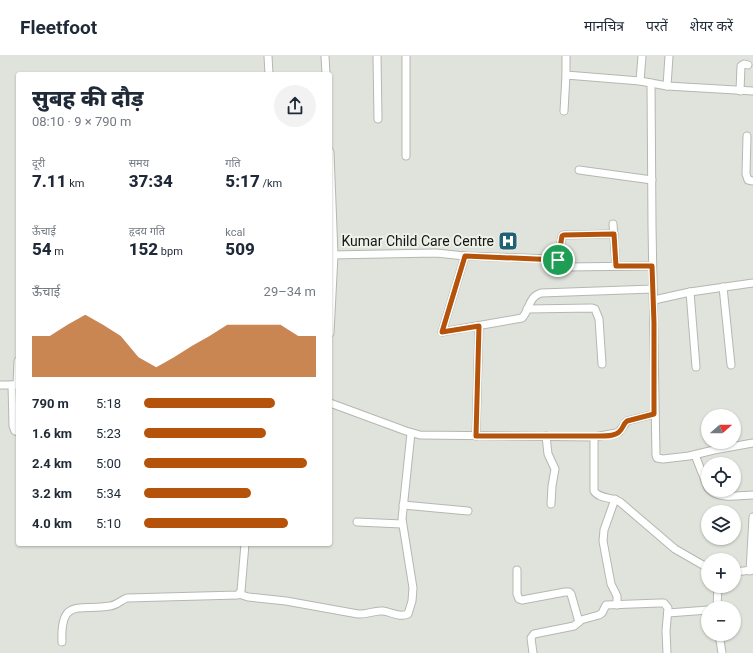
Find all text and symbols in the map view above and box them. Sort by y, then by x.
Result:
text: Fleetfoot [20,16,97,39]
text: मानचित्र [584,18,624,34]
text: परतें [646,18,668,34]
text: शेयर करें [690,18,733,34]
button: share [274,85,316,127]
text: सुबह की दौड़ [32,86,144,111]
text: 08:10 · 9 × 790 m [32,114,131,129]
text: दूरी [32,157,45,170]
text: समय [129,157,149,170]
text: गति [225,157,241,170]
text: 7.11 [32,171,66,191]
text: 37:34 [129,171,173,191]
text: 5:17 [225,171,260,191]
text: km [66,177,84,190]
text: /km [260,177,282,190]
text: ऊँचाई [32,225,56,238]
text: हृदय गति [129,225,165,238]
text: kcal [225,226,245,239]
hospital icon: Kumar Child Care Centre [497,230,519,252]
place label: Kumar Child Care Centre [341,233,494,249]
text: 54 [32,239,52,259]
text: 152 [129,239,158,259]
text: 509 [225,239,255,259]
pin [541,243,575,277]
text: m [52,245,64,258]
text: bpm [158,245,183,258]
icon: arrive [547,249,569,271]
text: ऊँचाई [32,284,60,299]
text: 29–34 m [264,284,316,299]
text: 790 m [32,396,69,411]
text: 5:18 [96,396,121,411]
north arrow [701,409,741,449]
map controls [701,409,741,641]
text: 1.6 km [32,426,72,441]
text: 5:23 [96,426,121,441]
text: 2.4 km [32,456,72,471]
text: 5:00 [96,456,121,471]
button: locate [701,457,741,497]
text: 3.2 km [32,486,72,501]
text: 5:34 [96,486,121,501]
button: layers [701,505,741,545]
text: 4.0 km [32,516,72,531]
text: 5:10 [96,516,121,531]
button: + [701,553,741,593]
button: − [701,601,741,641]

